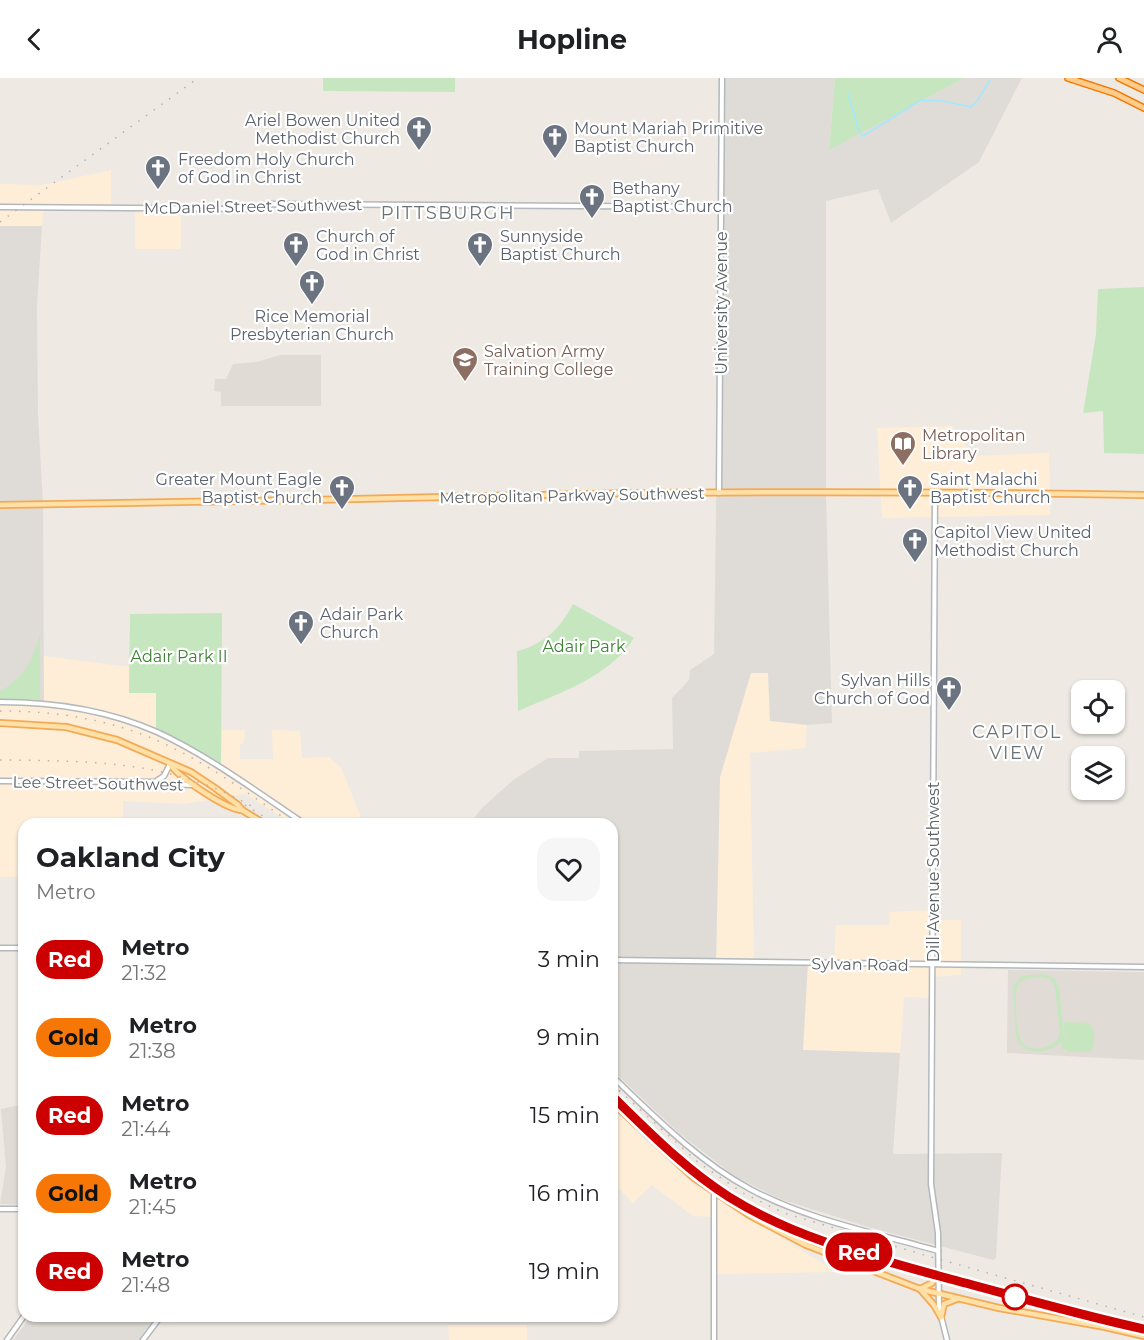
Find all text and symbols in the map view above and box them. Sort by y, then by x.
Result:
icon: back [18,23,51,56]
text: Hopline [517,23,627,56]
icon: person [1093,23,1126,56]
place label: Ariel Bowen United Methodist Church [245,111,400,148]
church icon: Ariel Bowen United Methodist Church [404,114,434,152]
place label: Mount Mariah Primitive Baptist Church [574,119,763,156]
church icon: Mount Mariah Primitive Baptist Church [540,122,570,160]
place label: Freedom Holy Church of God in Christ [178,150,355,187]
church icon: Freedom Holy Church of God in Christ [143,153,173,191]
place label: Bethany Baptist Church [612,179,732,216]
church icon: Bethany Baptist Church [577,182,607,220]
street label: McDaniel Street Southwest [144,195,363,218]
district label: PITTSBURGH [381,202,515,224]
place label: Church of God in Christ [316,227,420,264]
place label: Sunnyside Baptist Church [500,227,620,264]
church icon: Church of God in Christ [281,230,311,268]
church icon: Sunnyside Baptist Church [465,230,495,268]
street label: University Avenue [712,231,731,375]
church icon: Rice Memorial Presbyterian Church [297,268,327,306]
place label: Rice Memorial Presbyterian Church [230,307,394,344]
place label: Salvation Army Training College [484,342,613,379]
school or university icon: Salvation Army Training College [450,345,480,383]
place label: Metropolitan Library [922,426,1025,463]
library icon: Metropolitan Library [888,429,918,467]
place label: Greater Mount Eagle Baptist Church [156,470,322,507]
place label: Saint Malachi Baptist Church [930,470,1050,507]
church icon: Greater Mount Eagle Baptist Church [327,473,357,511]
church icon: Saint Malachi Baptist Church [895,473,925,511]
street label: Metropolitan Parkway Southwest [439,484,705,507]
place label: Capitol View United Methodist Church [934,523,1092,560]
church icon: Capitol View United Methodist Church [900,526,930,564]
place label: Adair Park Church [320,605,404,642]
church icon: Adair Park Church [286,608,316,646]
park label: Adair Park [542,637,626,656]
park label: Adair Park II [131,647,228,666]
place label: Sylvan Hills Church of God [814,671,930,708]
church icon: Sylvan Hills Church of God [934,674,964,712]
map controls [1071,680,1125,800]
button: locate [1071,680,1125,734]
district label: CAPITOL VIEW [972,721,1062,764]
button: layers [1071,746,1125,800]
street label: Lee Street Southwest [12,773,184,794]
street label: Dill Avenue Southwest [924,781,943,962]
button: heart [537,838,600,901]
text: Oakland City [36,840,225,874]
text: Metro [36,880,96,904]
text: Metro [121,934,189,961]
text: 3 min [538,946,600,973]
text: Red [48,947,91,972]
street label: Sylvan Road [811,954,909,975]
text: 21:32 [121,961,167,985]
text: Metro [129,1012,197,1039]
text: 9 min [537,1024,600,1051]
text: Gold [48,1025,99,1050]
text: 21:38 [129,1039,176,1063]
text: Metro [121,1090,189,1117]
text: 15 min [530,1102,600,1129]
text: Red [48,1103,91,1128]
text: 21:44 [121,1117,170,1141]
text: Metro [129,1168,197,1195]
text: 16 min [529,1180,600,1207]
text: Gold [48,1181,99,1206]
text: 21:45 [129,1195,176,1219]
line badge: Red [824,1232,894,1272]
text: Red [837,1240,881,1265]
text: Metro [121,1246,189,1273]
text: 19 min [529,1258,600,1285]
text: Red [48,1259,91,1284]
text: 21:48 [121,1273,170,1297]
unlabelled marker [1002,1284,1028,1310]

